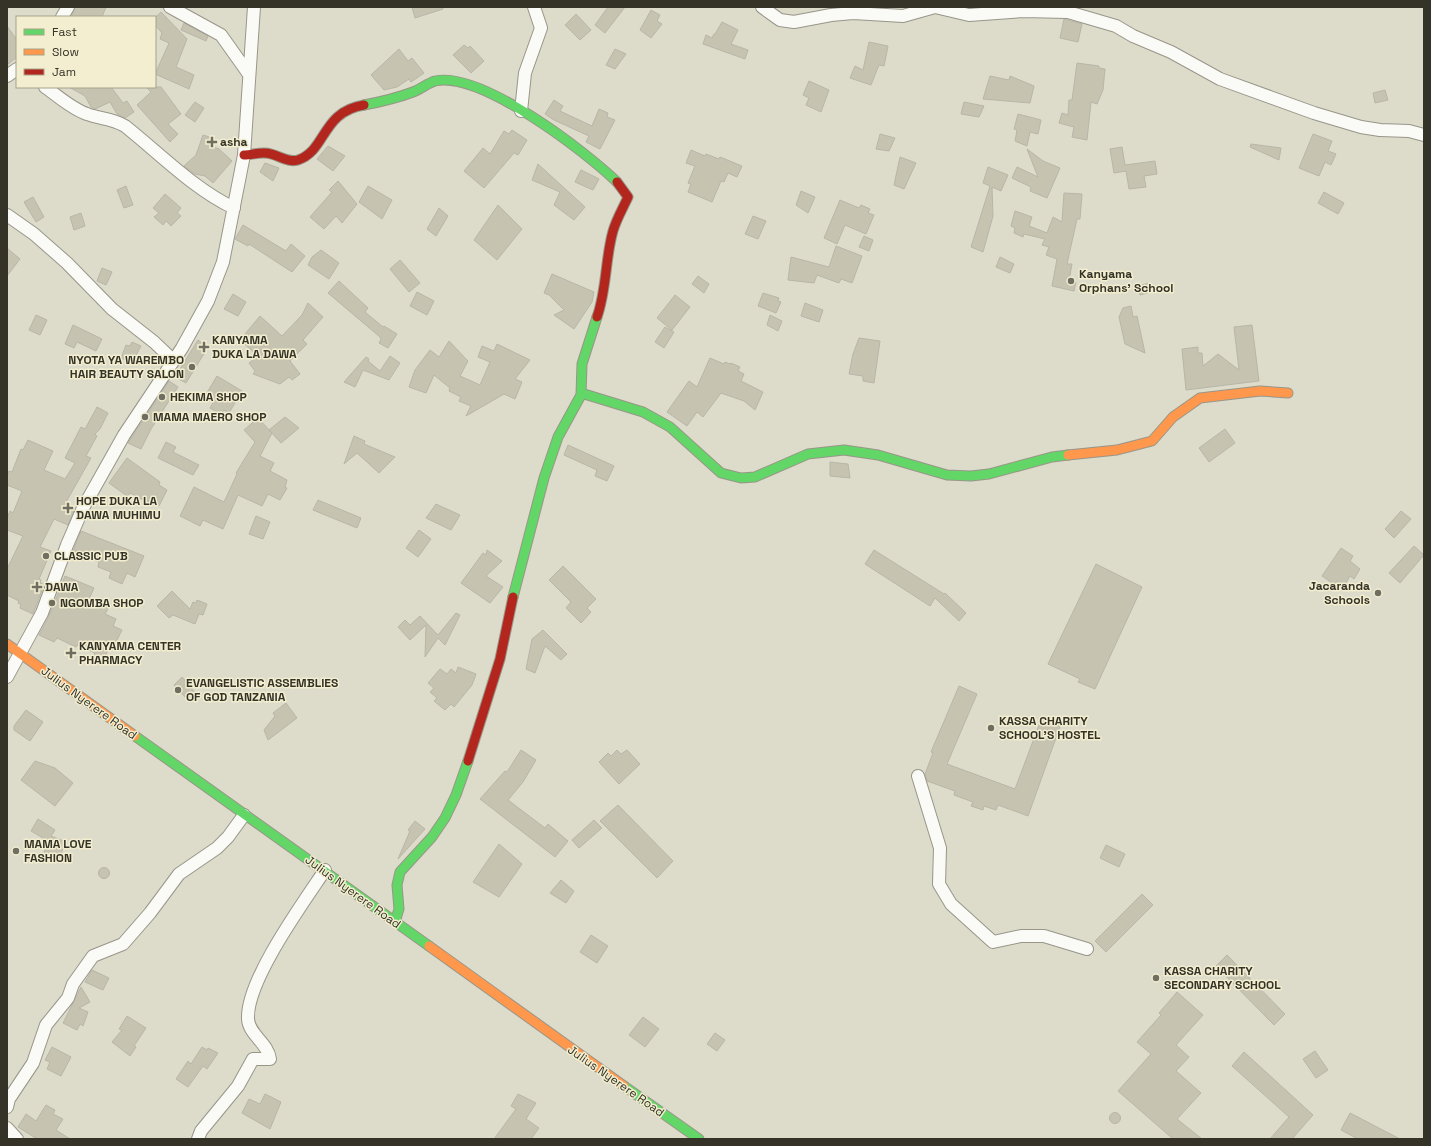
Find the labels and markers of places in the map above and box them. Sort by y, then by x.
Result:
place label: asha [220,134,248,150]
marker: asha [207,137,217,147]
place label: Kanyama Orphans' School [1079,266,1174,296]
marker: Kanyama Orphans' School [1066,276,1076,286]
place label: KANYAMA DUKA LA DAWA [212,332,297,362]
marker: KANYAMA DUKA LA DAWA [199,342,209,352]
place label: NYOTA YA WAREMBO HAIR BEAUTY SALON [68,352,184,382]
marker: NYOTA YA WAREMBO HAIR BEAUTY SALON [187,362,197,372]
place label: HEKIMA SHOP [170,389,247,405]
marker: HEKIMA SHOP [157,392,167,402]
place label: MAMA MAERO SHOP [153,409,266,425]
marker: MAMA MAERO SHOP [140,412,150,422]
place label: HOPE DUKA LA DAWA MUHIMU [76,493,161,523]
marker: HOPE DUKA LA DAWA MUHIMU [63,503,73,513]
place label: CLASSIC PUB [54,548,128,564]
marker: CLASSIC PUB [41,551,51,561]
place label: Jacaranda Schools [1309,578,1370,608]
place label: DAWA [45,579,79,595]
marker: DAWA [32,582,42,592]
marker: Jacaranda Schools [1373,588,1383,598]
place label: NGOMBA SHOP [60,595,144,611]
marker: NGOMBA SHOP [47,598,57,608]
place label: KANYAMA CENTER PHARMACY [79,638,182,668]
marker: KANYAMA CENTER PHARMACY [66,648,76,658]
place label: EVANGELISTIC ASSEMBLIES OF GOD TANZANIA [186,675,338,705]
marker: EVANGELISTIC ASSEMBLIES OF GOD TANZANIA [173,685,183,695]
place label: KASSA CHARITY SCHOOL'S HOSTEL [999,713,1101,743]
marker: KASSA CHARITY SCHOOL'S HOSTEL [986,723,996,733]
place label: MAMA LOVE FASHION [24,836,92,866]
marker: MAMA LOVE FASHION [11,846,21,856]
place label: KASSA CHARITY SECONDARY SCHOOL [1164,963,1281,993]
marker: KASSA CHARITY SECONDARY SCHOOL [1151,973,1161,983]

